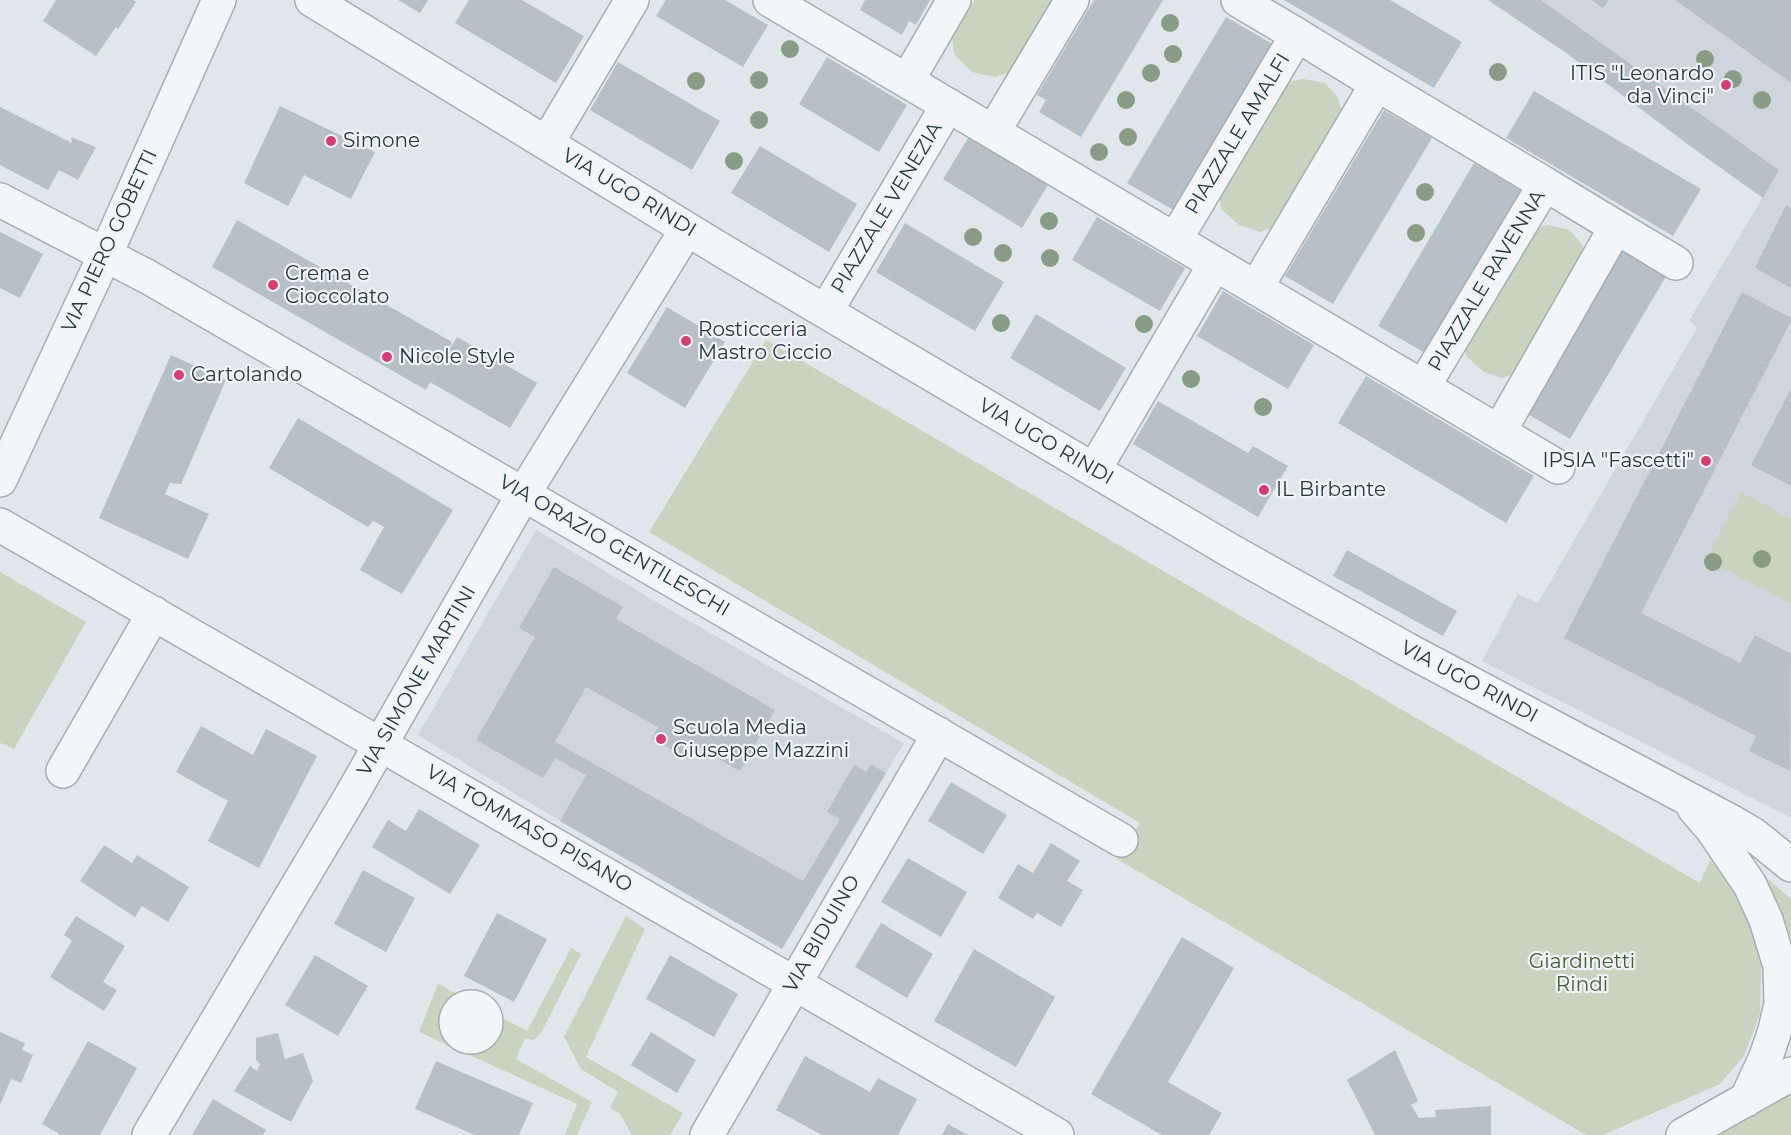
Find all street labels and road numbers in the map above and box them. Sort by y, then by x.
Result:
street label: PIAZZALE AMALFI [1180,49,1296,219]
street label: PIAZZALE VENEZIA [826,118,948,298]
street label: VIA UGO RINDI [558,144,700,242]
street label: VIA PIERO GOBETTI [57,146,163,336]
street label: PIAZZALE RAVENNA [1423,186,1551,376]
street label: VIA UGO RINDI [974,394,1118,490]
street label: VIA ORAZIO GENTILESCHI [494,470,734,622]
street label: VIA SIMONE MARTINI [353,582,481,780]
street label: VIA UGO RINDI [1396,636,1542,728]
street label: VIA TOMMASO PISANO [422,760,636,898]
street label: VIA BIDUINO [779,871,865,997]

